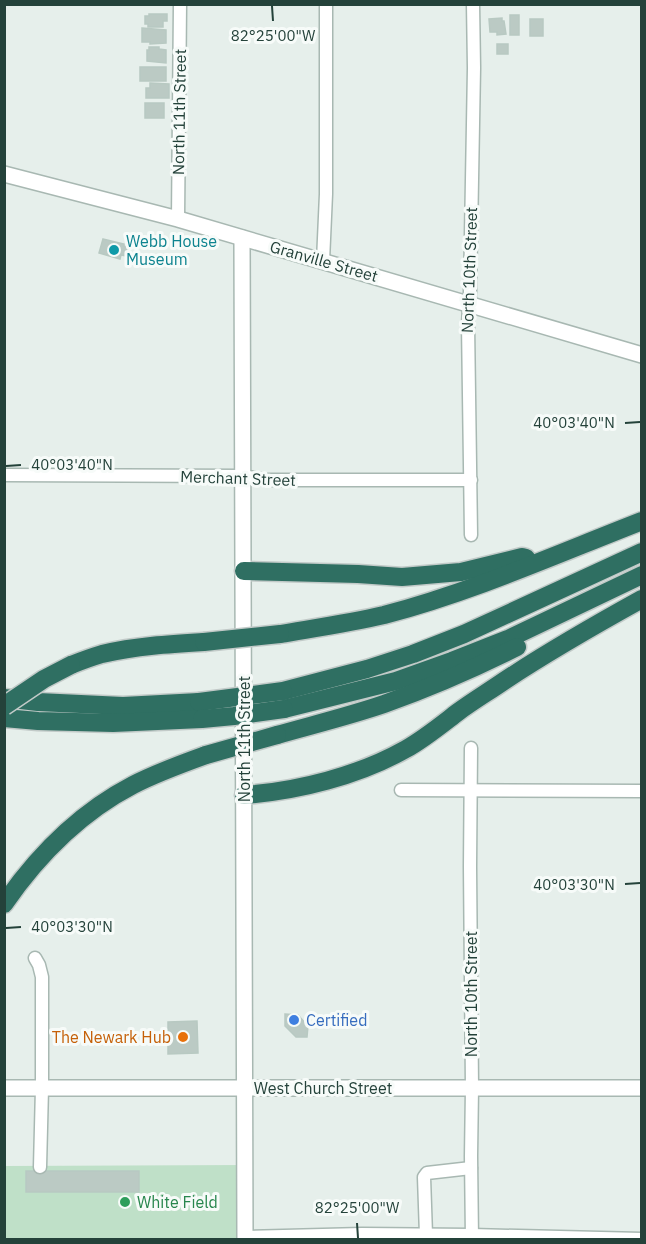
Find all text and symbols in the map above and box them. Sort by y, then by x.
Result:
text: 82°25'00"W [231,26,316,45]
street label: North 11th Street [168,49,190,175]
street label: North 10th Street [457,207,481,333]
place label: Webb House Museum [126,231,217,269]
street label: Granville Street [268,236,380,286]
marker: Webb House Museum [107,243,121,257]
text: 40°03'40"N [533,413,615,432]
text: 40°03'40"N [31,455,113,474]
street label: Merchant Street [180,466,296,490]
street label: North 11th Street [234,676,254,802]
text: 40°03'30"N [533,875,615,894]
text: 40°03'30"N [31,917,113,936]
street label: North 10th Street [461,931,481,1057]
place label: Certified [306,1010,367,1030]
marker: Certified [287,1013,301,1027]
place label: The Newark Hub [52,1027,171,1047]
marker: The Newark Hub [176,1030,190,1044]
street label: West Church Street [254,1078,392,1098]
place label: White Field [137,1192,218,1212]
marker: White Field [118,1195,132,1209]
text: 82°25'00"W [315,1198,400,1217]

